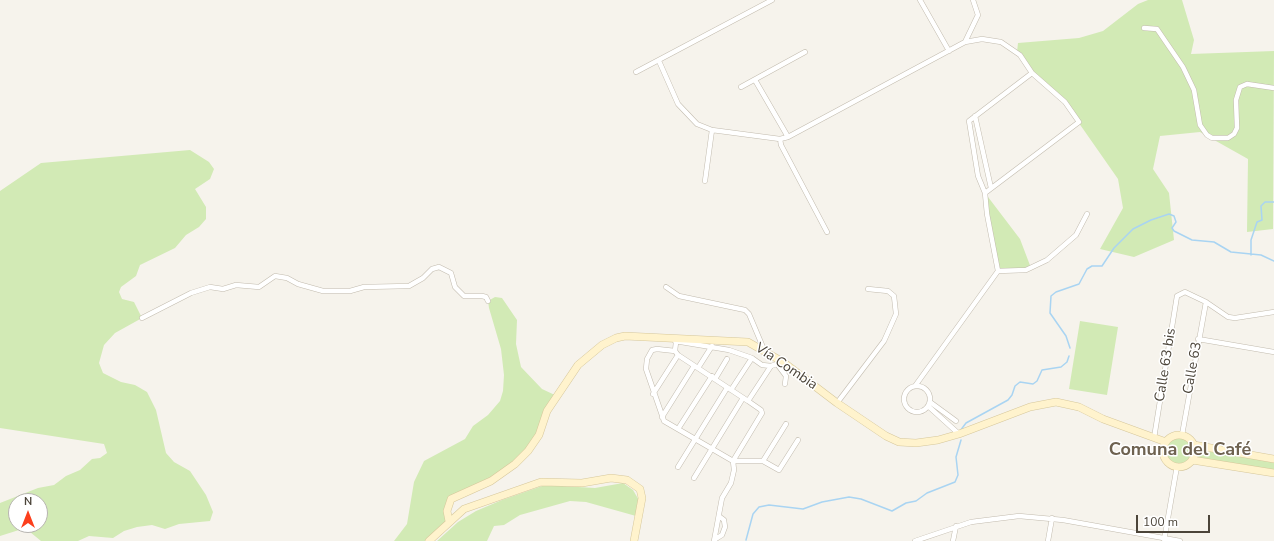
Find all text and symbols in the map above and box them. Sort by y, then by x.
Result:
street label: Calle 63 bis [1152,327,1180,403]
street label: Vía Combia [752,340,820,394]
street label: Calle 63 [1180,341,1206,395]
district label: Comuna del Café [1109,440,1251,462]
north arrow [8,493,48,533]
text: N [24,494,32,509]
scale bar [1138,507,1212,533]
text: 100 m [1143,514,1178,530]

